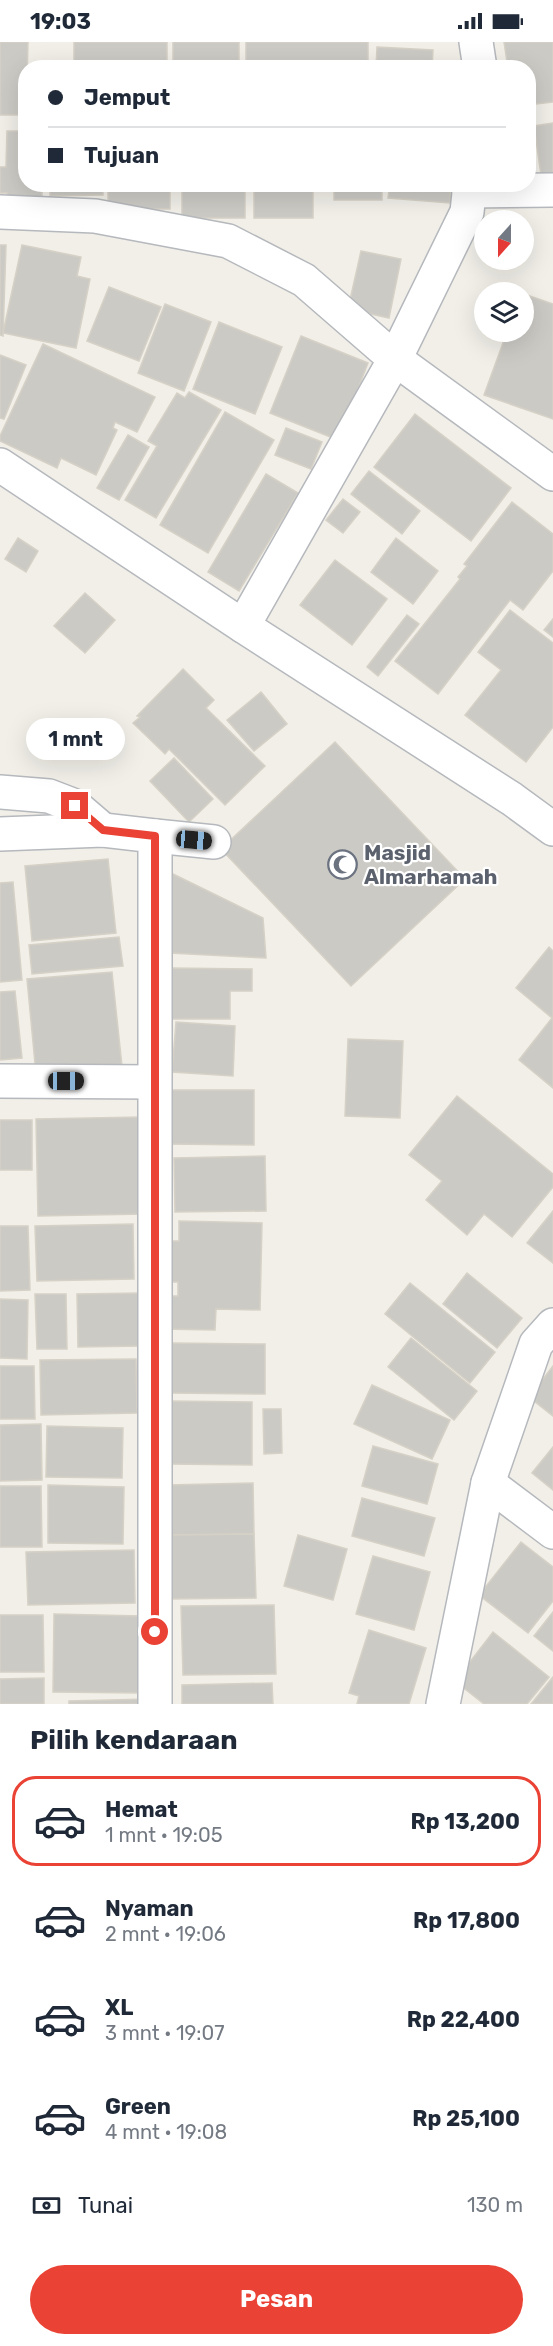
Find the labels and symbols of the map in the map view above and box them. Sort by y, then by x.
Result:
north arrow [474,210,534,270]
callout: 1 mnt [26,719,124,761]
route end [61,792,88,819]
car [175,829,213,851]
place label: Masjid Almarhamah [364,840,498,889]
mosque icon: Masjid Almarhamah [327,848,359,880]
car [48,1072,84,1090]
route start [141,1618,168,1645]

